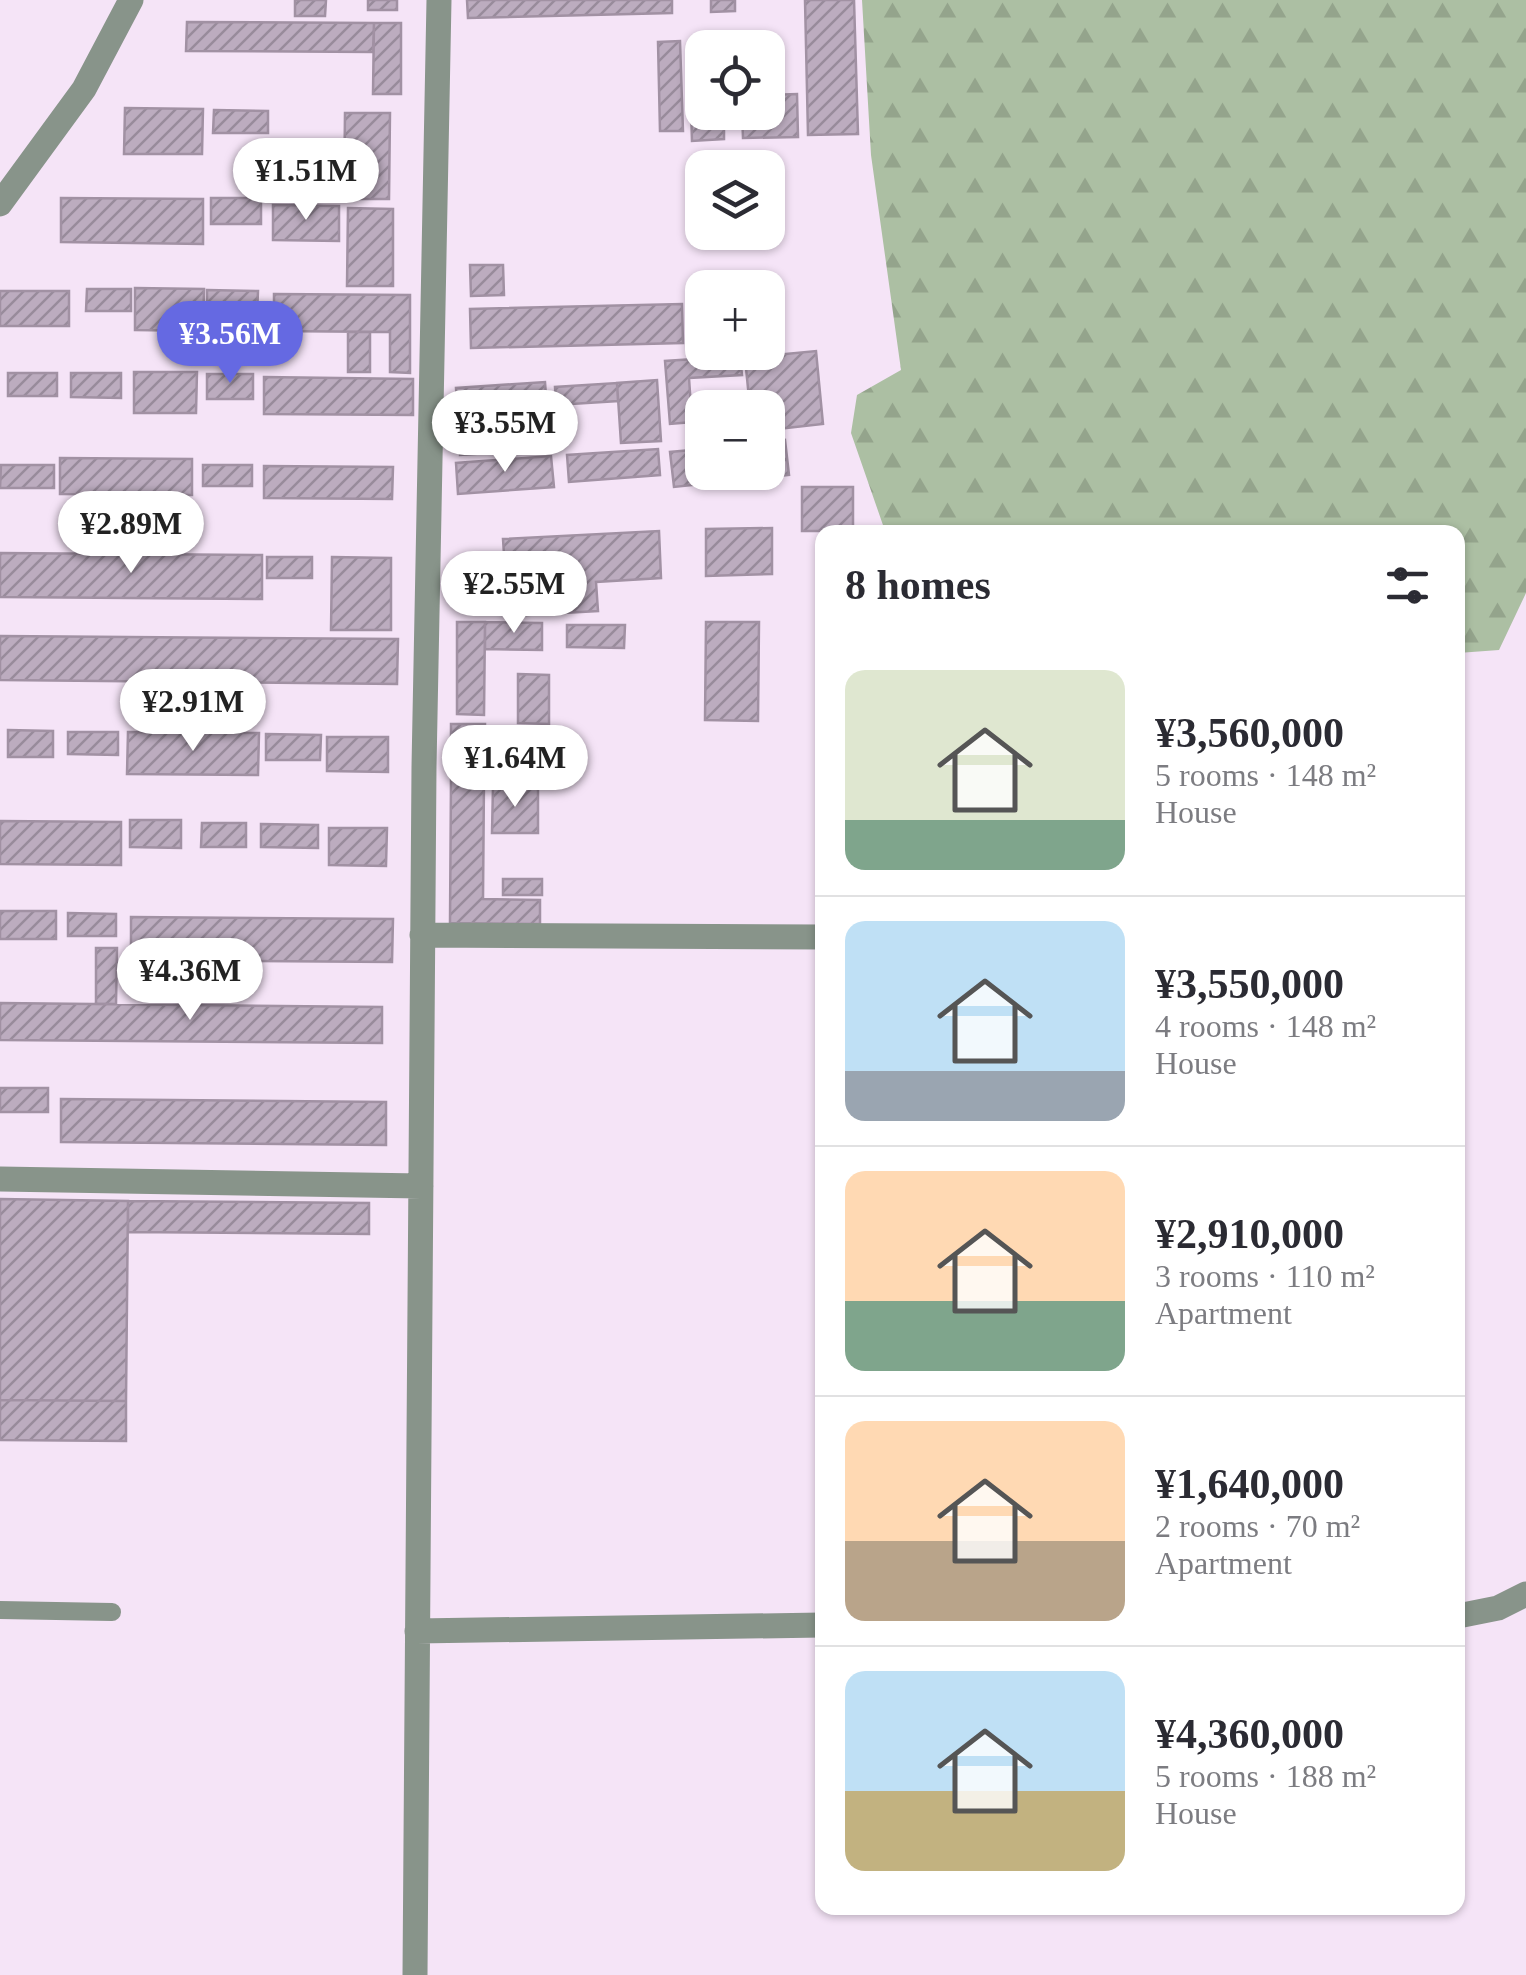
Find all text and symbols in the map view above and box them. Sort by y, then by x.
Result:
map controls [685,30,785,490]
button: locate [685,30,785,130]
pin: ¥1.51M [225,138,387,223]
button: layers [685,150,785,250]
text: ¥1.51M [255,152,357,188]
button: + [685,270,785,370]
pin: ¥3.56M [149,301,311,386]
text: ¥3.56M [179,315,281,351]
pin: ¥3.55M [424,390,586,475]
button: − [685,390,785,490]
text: ¥3.55M [454,404,556,440]
pin: ¥2.89M [50,491,212,576]
text: ¥2.89M [80,505,182,541]
pin: ¥2.55M [433,551,595,636]
icon: filters [1380,558,1435,613]
text: 8 homes [845,562,991,608]
text: ¥2.55M [463,565,565,601]
pin: ¥2.91M [112,669,274,754]
text: ¥2.91M [142,683,244,719]
icon: home [925,710,1045,830]
text: ¥3,560,000 [1155,710,1344,756]
pin: ¥1.64M [434,725,596,810]
text: ¥1.64M [464,739,566,775]
text: 5 rooms · 148 m² [1155,757,1376,793]
text: House [1155,794,1237,830]
pin: ¥4.36M [109,938,271,1023]
text: ¥4.36M [139,952,241,988]
icon: home [925,961,1045,1081]
text: ¥3,550,000 [1155,961,1344,1007]
text: 4 rooms · 148 m² [1155,1008,1376,1044]
text: House [1155,1045,1237,1081]
icon: home [925,1211,1045,1331]
text: ¥2,910,000 [1155,1211,1344,1257]
text: 3 rooms · 110 m² [1155,1258,1375,1294]
text: Apartment [1155,1295,1292,1331]
icon: home [925,1461,1045,1581]
text: ¥1,640,000 [1155,1461,1344,1507]
text: 2 rooms · 70 m² [1155,1508,1360,1544]
text: Apartment [1155,1545,1292,1581]
icon: home [925,1711,1045,1831]
text: ¥4,360,000 [1155,1711,1344,1757]
text: 5 rooms · 188 m² [1155,1758,1376,1794]
text: House [1155,1795,1237,1831]

